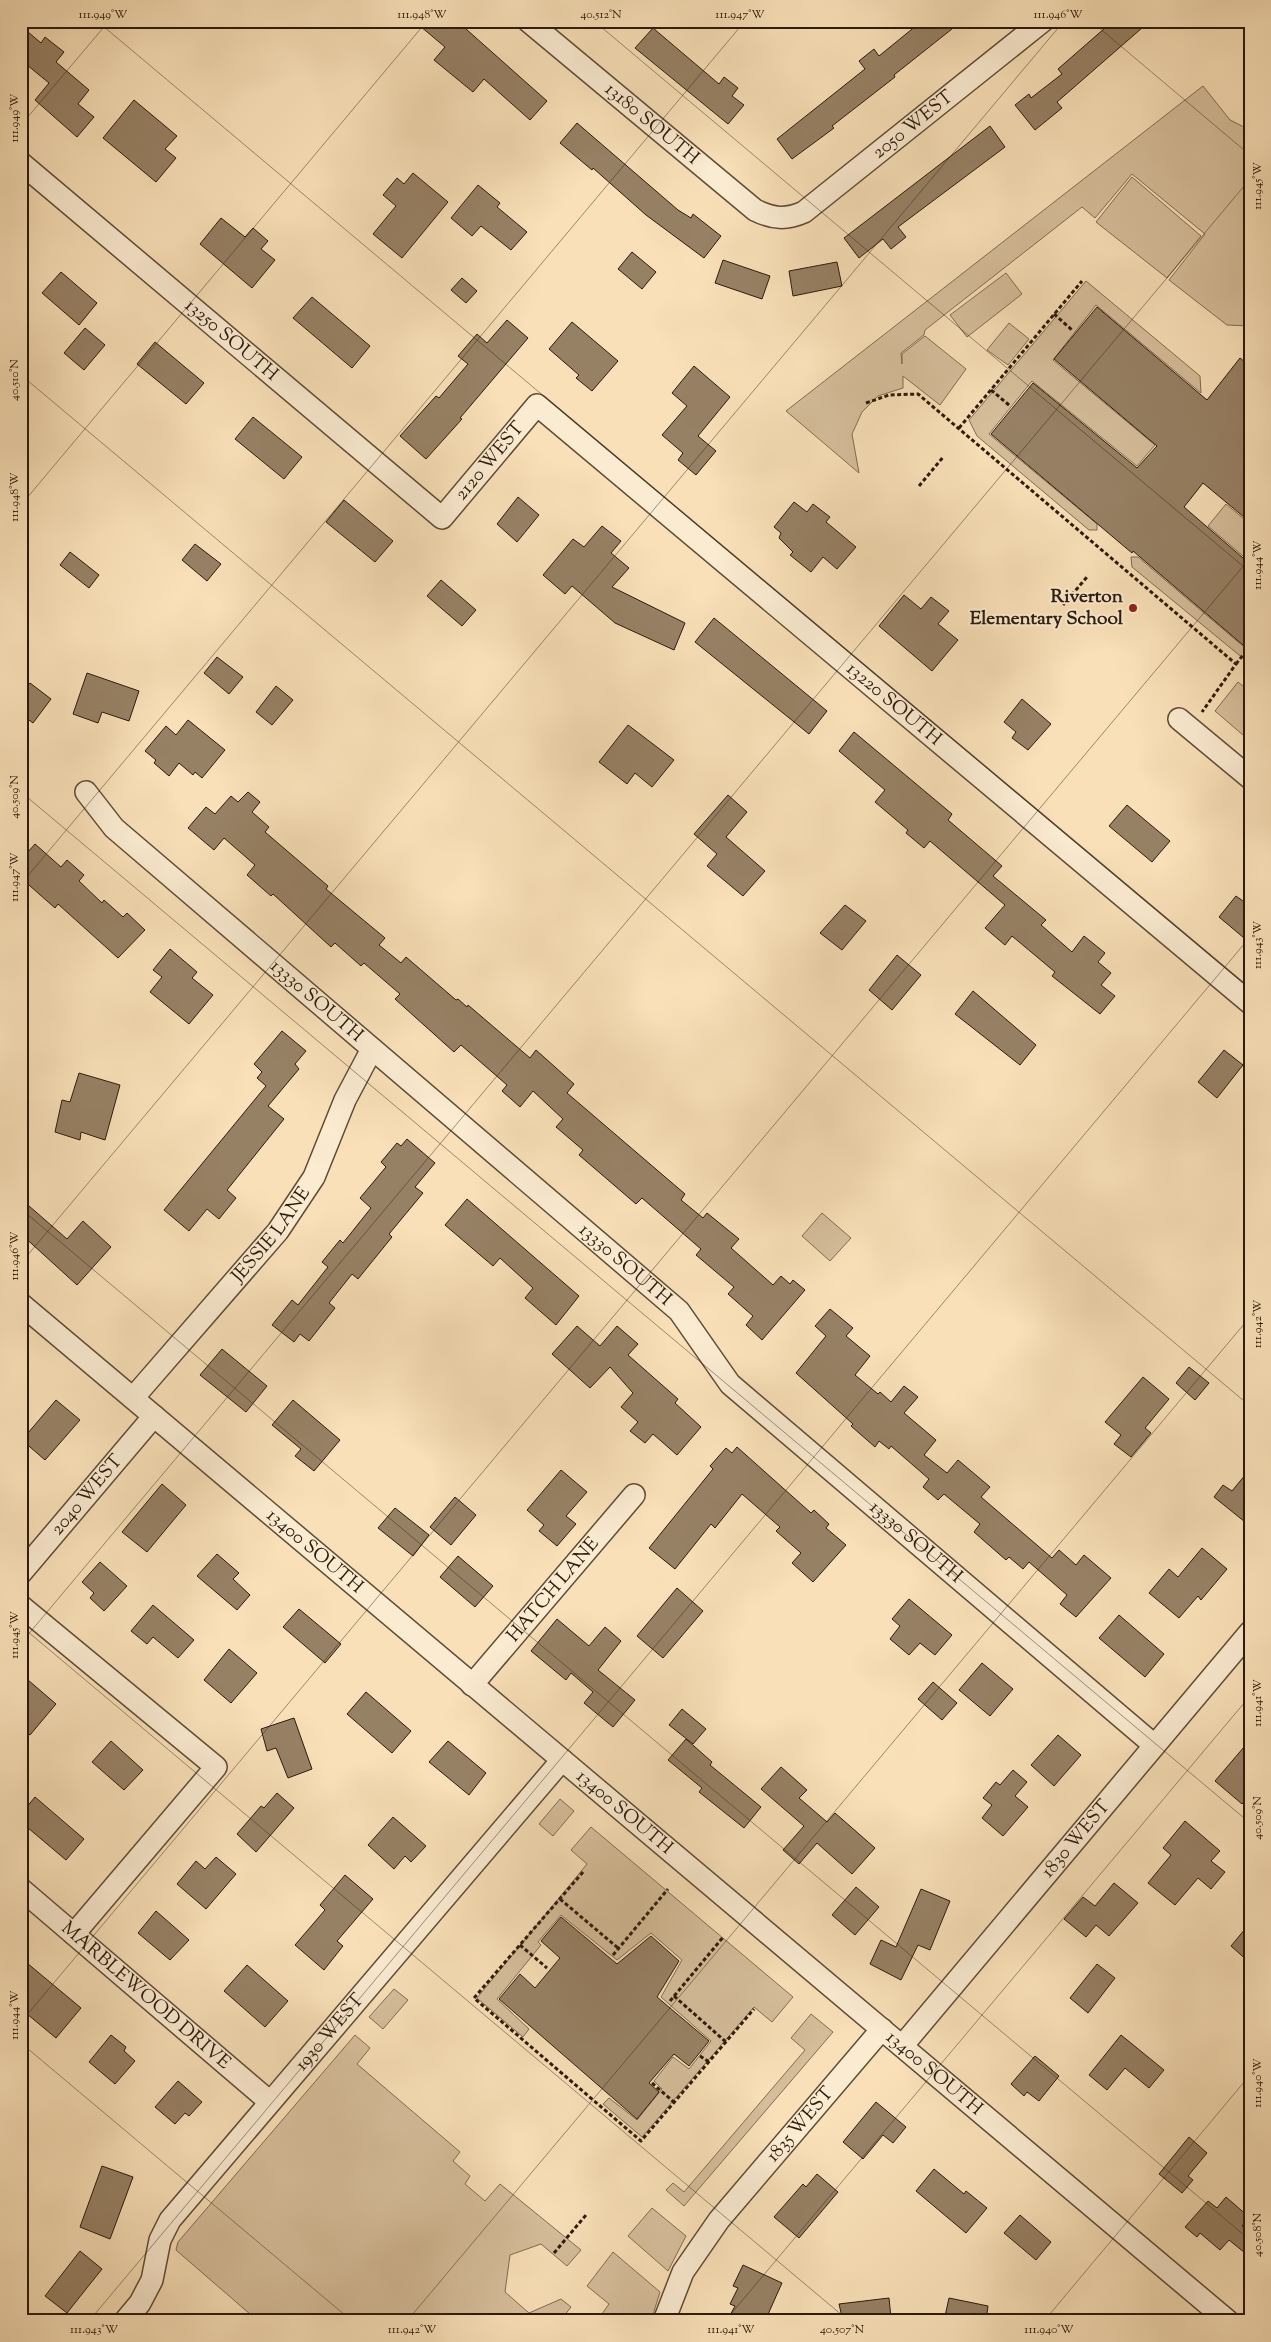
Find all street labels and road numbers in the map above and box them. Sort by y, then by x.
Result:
street label: 13180 SOUTH [599,77,705,171]
street label: 2050 WEST [867,84,959,166]
street label: 13250 SOUTH [179,293,284,388]
street label: 2120 WEST [449,416,531,506]
street label: 13220 SOUTH [840,656,947,752]
street label: 13330 SOUTH [264,954,369,1049]
street label: JESSIE LANE [225,1181,317,1289]
street label: 13330 SOUTH [573,1217,678,1313]
street label: 2040 WEST [45,1449,129,1542]
street label: 13330 SOUTH [863,1495,968,1590]
street label: 13400 SOUTH [260,1503,369,1600]
street label: HATCH LANE [501,1531,606,1648]
street label: 13400 SOUTH [570,1764,679,1861]
street label: 1830 WEST [1035,1794,1117,1884]
street label: MARBLEWOOD DRIVE [55,1915,237,2076]
street label: 1930 WEST [289,1988,371,2077]
street label: 13400 SOUTH [880,2025,988,2122]
street label: 1835 WEST [760,2081,840,2168]

